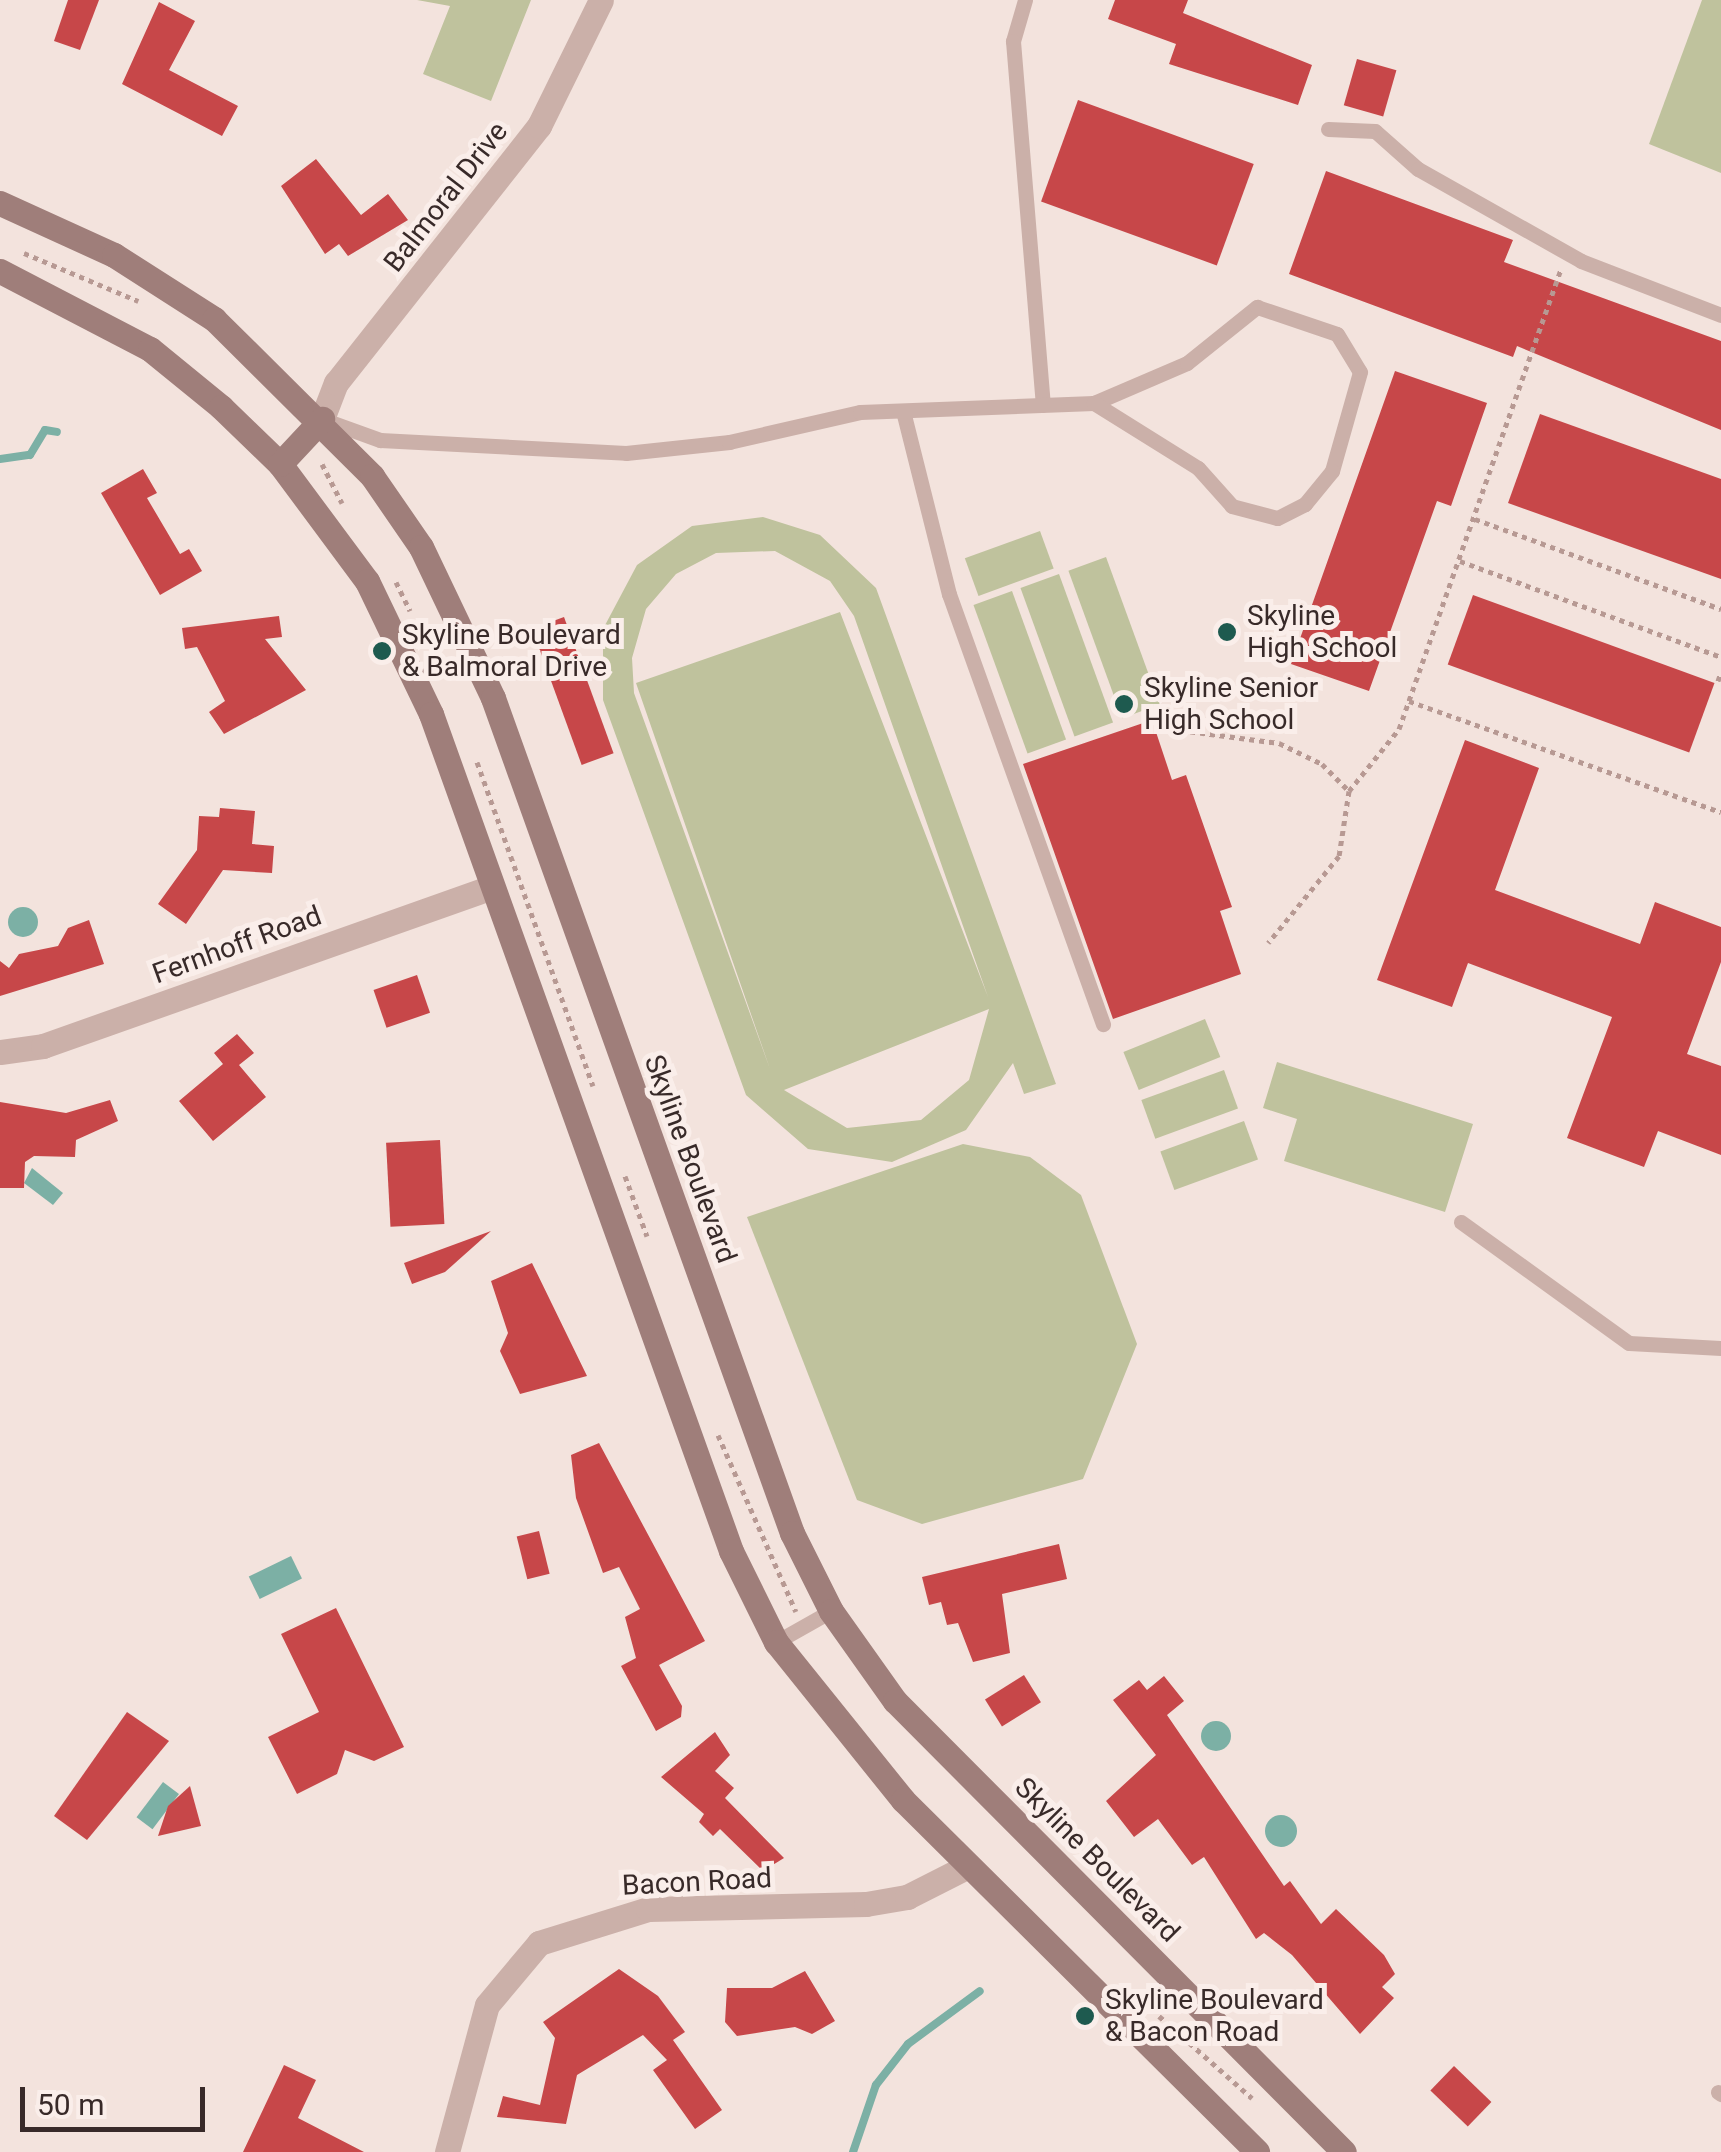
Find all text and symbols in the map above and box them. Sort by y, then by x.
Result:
street label: Balmoral Drive [377,115,515,279]
place label: Skyline High School [1247,599,1397,665]
place label: Skyline Boulevard & Balmoral Drive [402,618,621,684]
marker: Skyline High School [1216,621,1238,643]
marker: Skyline Boulevard & Balmoral Drive [371,640,393,662]
place label: Skyline Senior High School [1144,671,1318,737]
marker: Skyline Senior High School [1113,693,1135,715]
street label: Fernhoff Road [148,899,326,991]
street label: Skyline Boulevard [637,1050,743,1268]
street label: Skyline Boulevard [1008,1771,1186,1949]
street label: Bacon Road [621,1861,773,1903]
place label: Skyline Boulevard & Bacon Road [1105,1983,1324,2049]
marker: Skyline Boulevard & Bacon Road [1074,2005,1096,2027]
scale bar [25,2067,210,2129]
text: 50 m [37,2087,104,2122]

